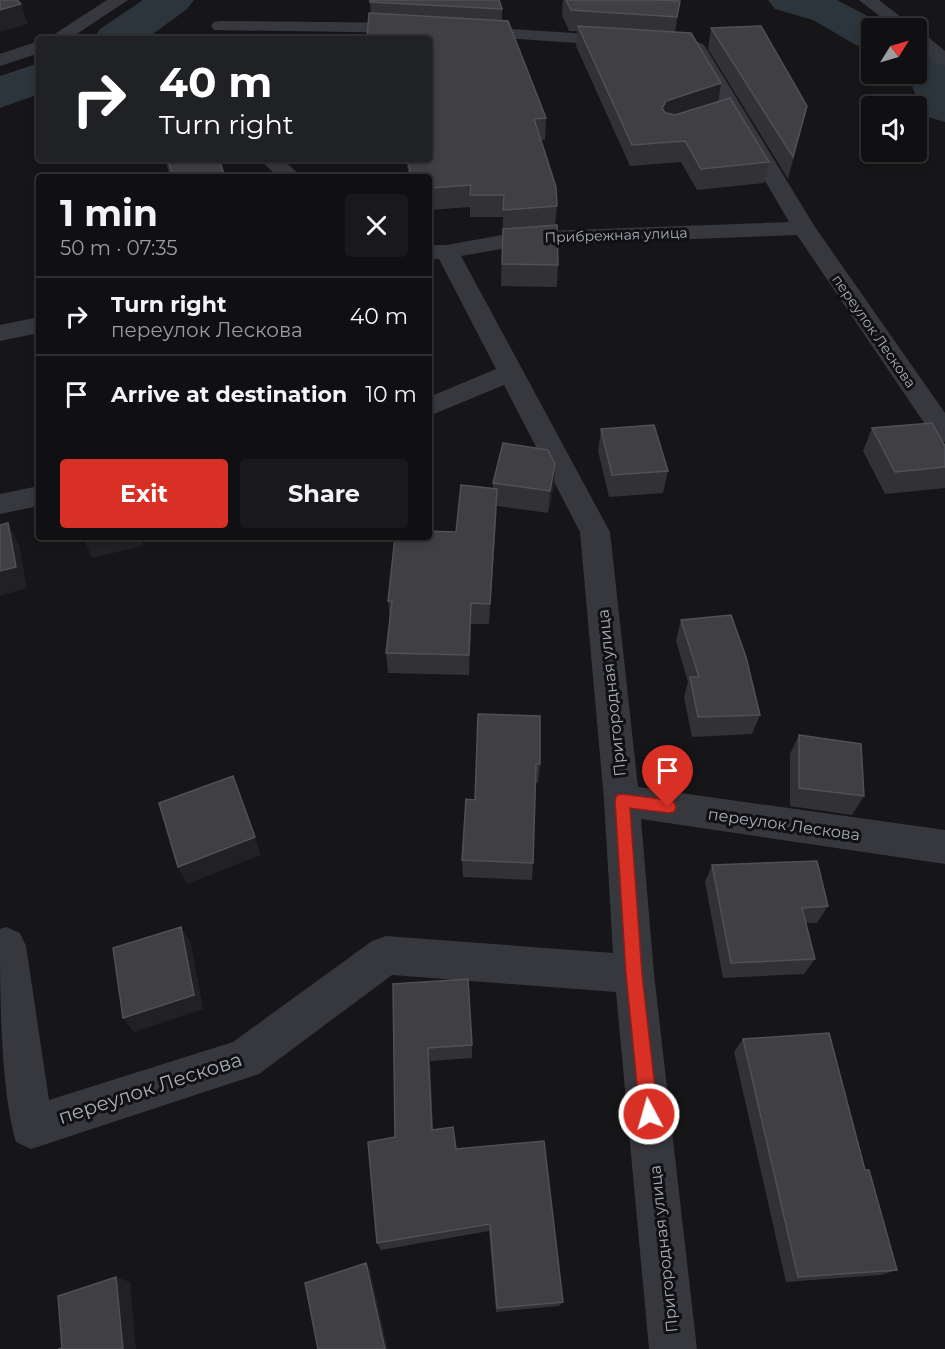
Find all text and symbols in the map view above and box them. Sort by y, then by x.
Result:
north arrow [861,18,927,84]
map controls [861,18,927,162]
text: 40 m [159,56,272,108]
icon: right [60,60,138,138]
button: sound [861,96,927,162]
text: Turn right [159,108,294,141]
text: 1 min [60,191,158,235]
button: close [345,194,408,257]
street label: Прибрежная улица [544,224,688,246]
text: 50 m · 07:35 [60,236,178,260]
street label: переулок Лескова [828,271,920,391]
text: Turn right [111,291,226,318]
icon: right [60,300,93,333]
text: 40 m [350,303,408,330]
text: переулок Лескова [111,318,303,342]
icon: arrive [60,378,93,411]
text: Arrive at destination [111,381,347,408]
text: 10 m [365,381,417,408]
button: Exit [60,459,228,528]
button: Share [240,459,408,528]
street label: Пригородная улица [593,608,630,778]
pin [642,745,693,807]
icon: arrive [651,754,684,787]
street label: переулок Лескова [707,804,861,845]
street label: переулок Лескова [55,1047,245,1129]
position arrow [617,1082,681,1146]
street label: Пригородная улица [645,1164,682,1334]

